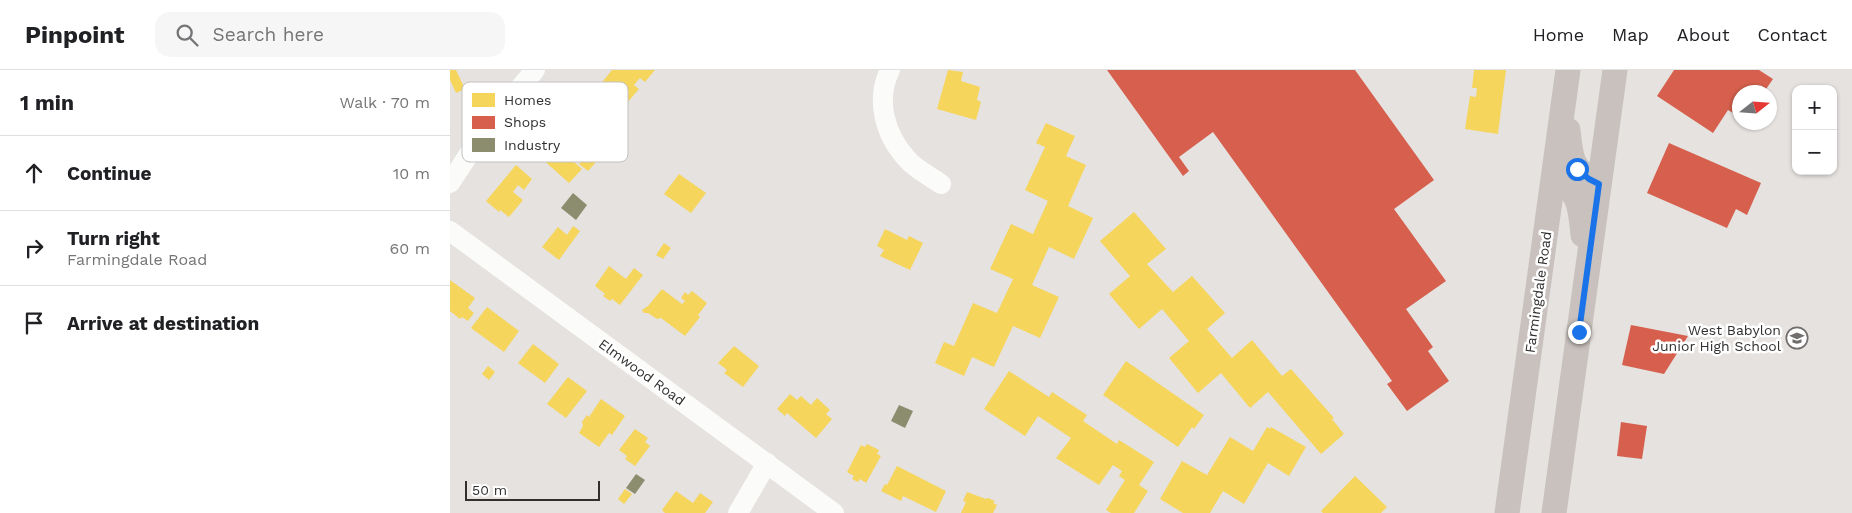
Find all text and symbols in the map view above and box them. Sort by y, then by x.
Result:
search box [155,12,505,57]
text: Pinpoint [25,21,125,49]
icon: search [173,21,201,49]
text: Search here [213,23,324,46]
text: Home [1533,24,1584,45]
text: Map [1612,24,1649,45]
text: About [1677,24,1729,45]
text: Contact [1757,24,1827,45]
legend [462,82,628,162]
north arrow [1732,85,1777,130]
map controls [1792,85,1837,175]
button: + [1792,85,1837,130]
text: 1 min [20,90,74,115]
text: Homes [504,92,551,108]
text: Walk · 70 m [339,93,430,112]
text: Shops [504,114,546,130]
button: − [1792,130,1837,175]
text: Industry [504,137,561,153]
route start [1566,158,1589,181]
icon: ahead [20,159,48,187]
text: Continue [67,162,151,185]
text: 10 m [393,164,430,183]
text: Turn right [67,227,160,250]
street label: Farmingdale Road [1522,230,1554,354]
icon: right [20,234,48,262]
text: 60 m [390,239,430,258]
text: Farmingdale Road [67,250,207,269]
icon: arrive [20,309,48,337]
text: Arrive at destination [67,312,259,335]
route end [1568,321,1591,344]
place label: West Babylon Junior High School [1652,322,1782,354]
school or university icon: West Babylon Junior High School [1785,326,1809,350]
street label: Elmwood Road [596,335,688,409]
scale bar [465,478,600,501]
text: 50 m [472,482,507,498]

